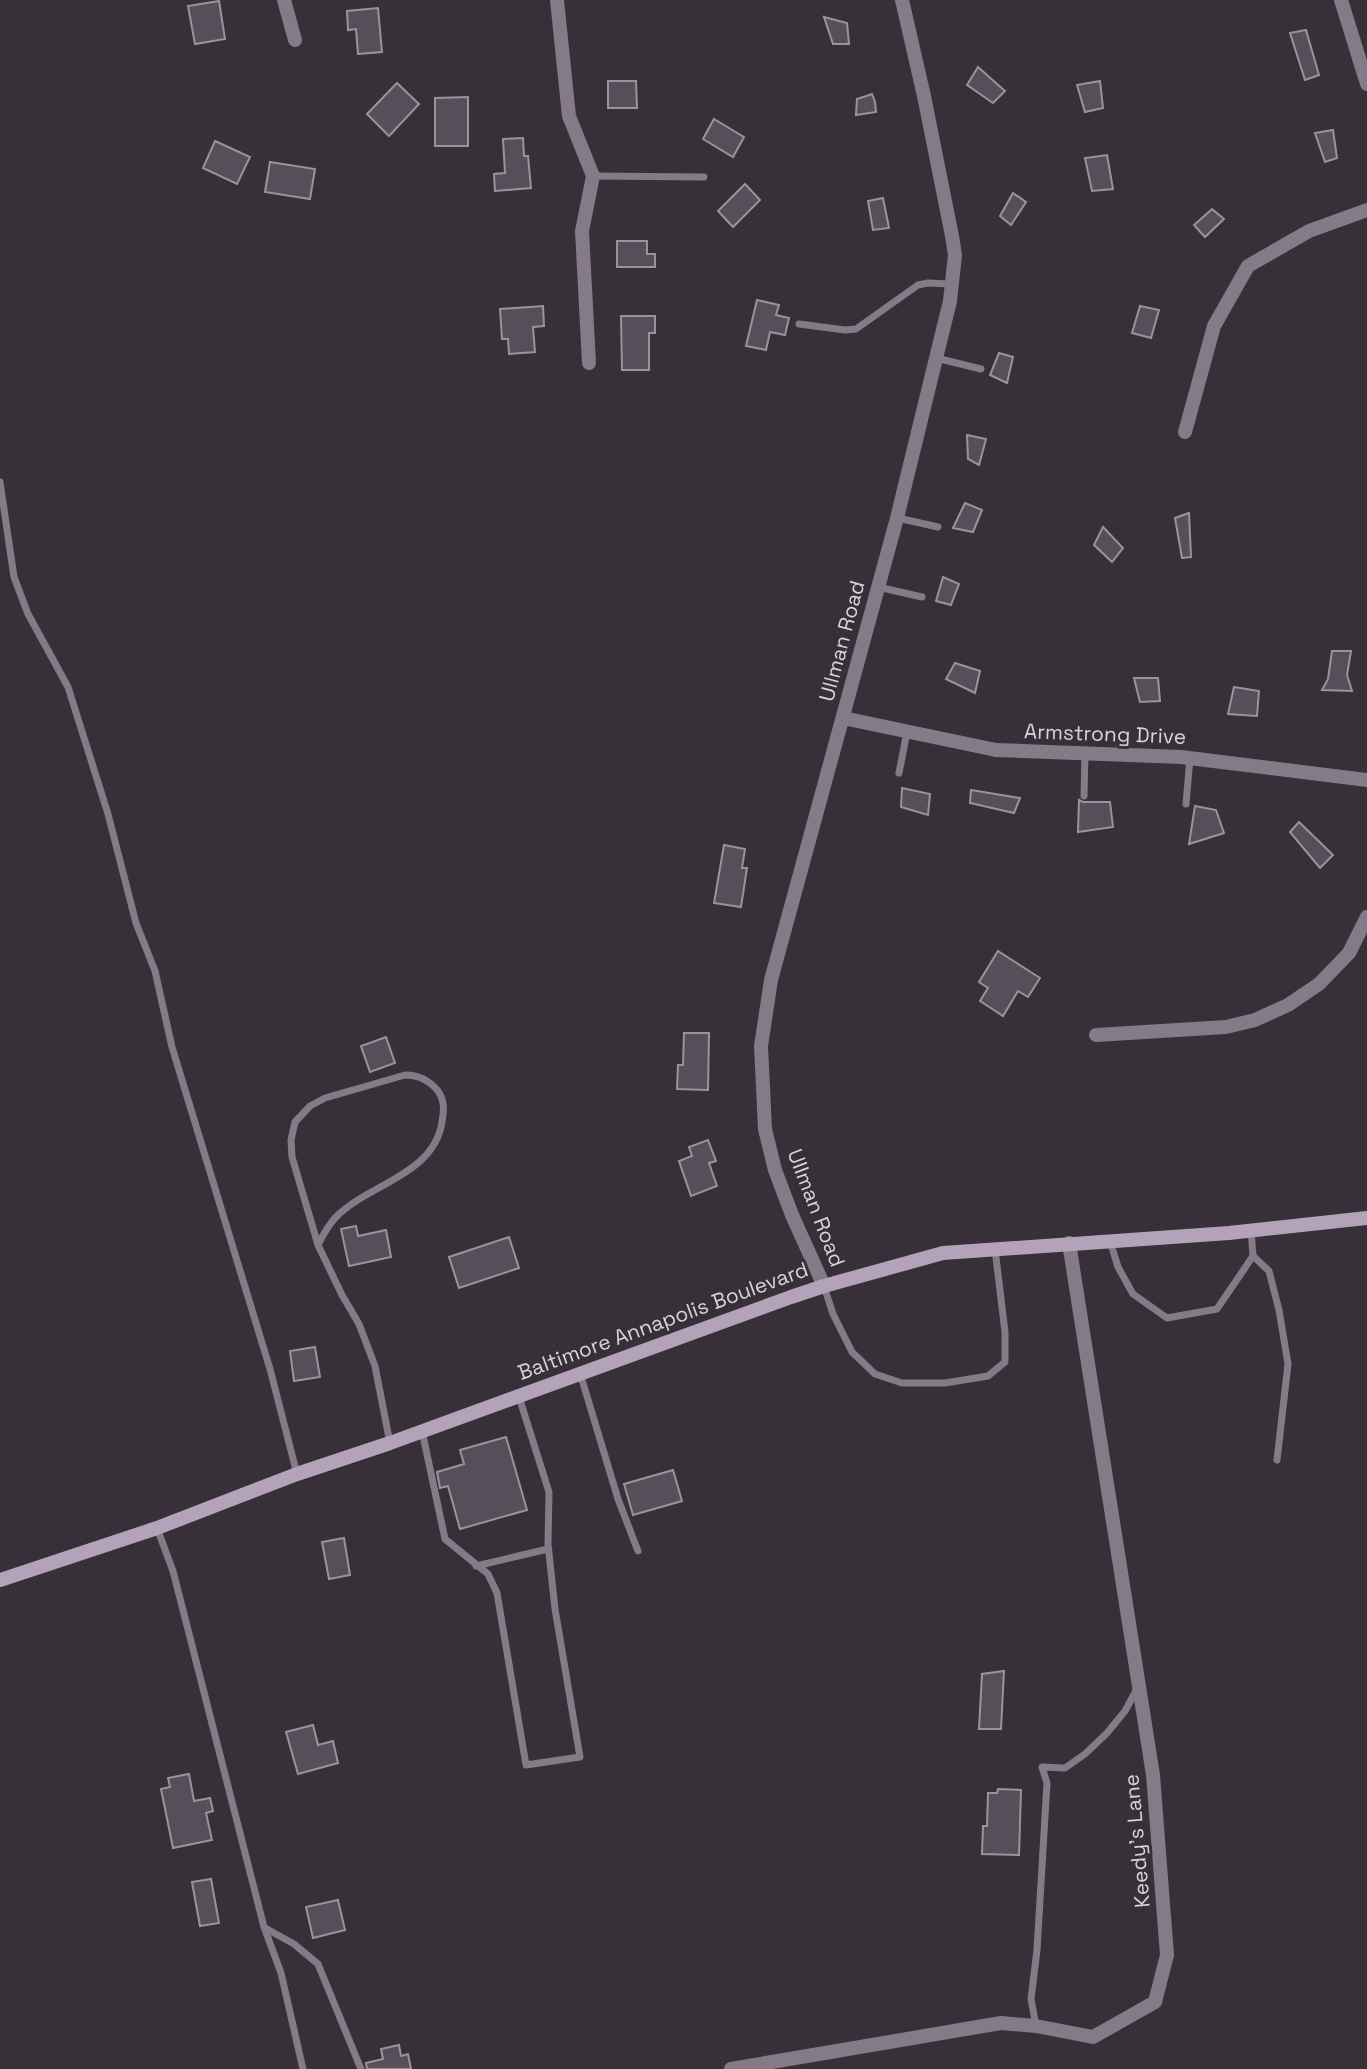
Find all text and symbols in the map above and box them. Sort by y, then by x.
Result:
street label: Ullman Road [812,577,871,704]
street label: Armstrong Drive [1023,717,1187,750]
street label: Ullman Road [782,1145,851,1271]
street label: Baltimore Annapolis Boulevard [514,1255,812,1386]
street label: Keedy's Lane [1117,1773,1156,1909]

